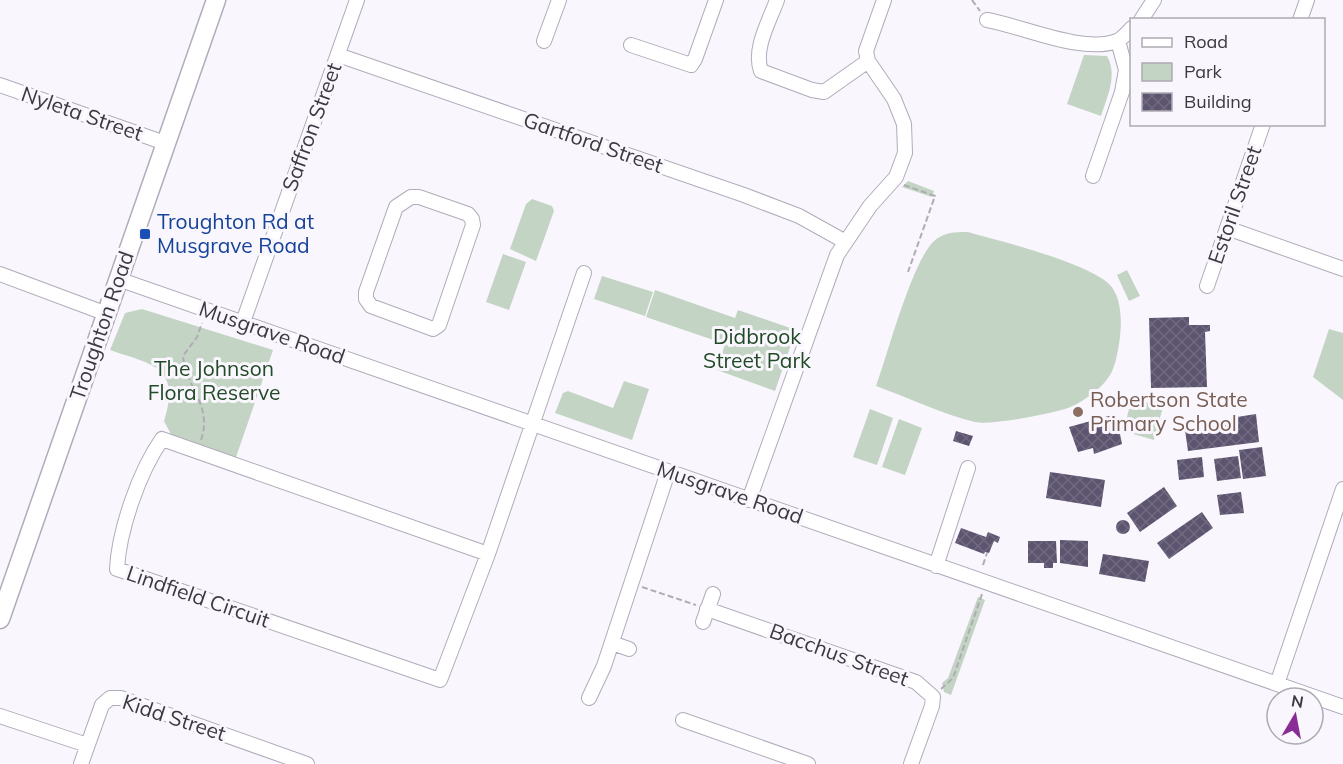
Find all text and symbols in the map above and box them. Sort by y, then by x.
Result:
legend [1130,18,1325,126]
text: Road [1184,30,1228,53]
street label: Saffron Street [276,59,346,194]
text: Park [1184,60,1223,83]
street label: Nyleta Street [18,80,146,146]
text: Building [1184,90,1252,113]
street label: Gartford Street [520,106,667,178]
street label: Estoril Street [1202,142,1266,267]
place label: Troughton Rd at Musgrave Road [157,208,314,258]
marker: Troughton Rd at Musgrave Road [138,227,152,241]
street label: Troughton Road [63,248,139,404]
street label: Musgrave Road [196,295,349,369]
park label: Didbrook Street Park [703,323,811,373]
park label: The Johnson Flora Reserve [148,355,280,405]
place label: Robertson State Primary School [1090,386,1248,436]
marker: Robertson State Primary School [1071,405,1085,419]
street label: Musgrave Road [654,455,807,529]
street label: Lindfield Circuit [123,559,273,633]
street label: Bacchus Street [766,617,912,691]
north arrow [1265,686,1325,746]
street label: Kidd Street [119,688,229,746]
text: N [1290,690,1305,712]

